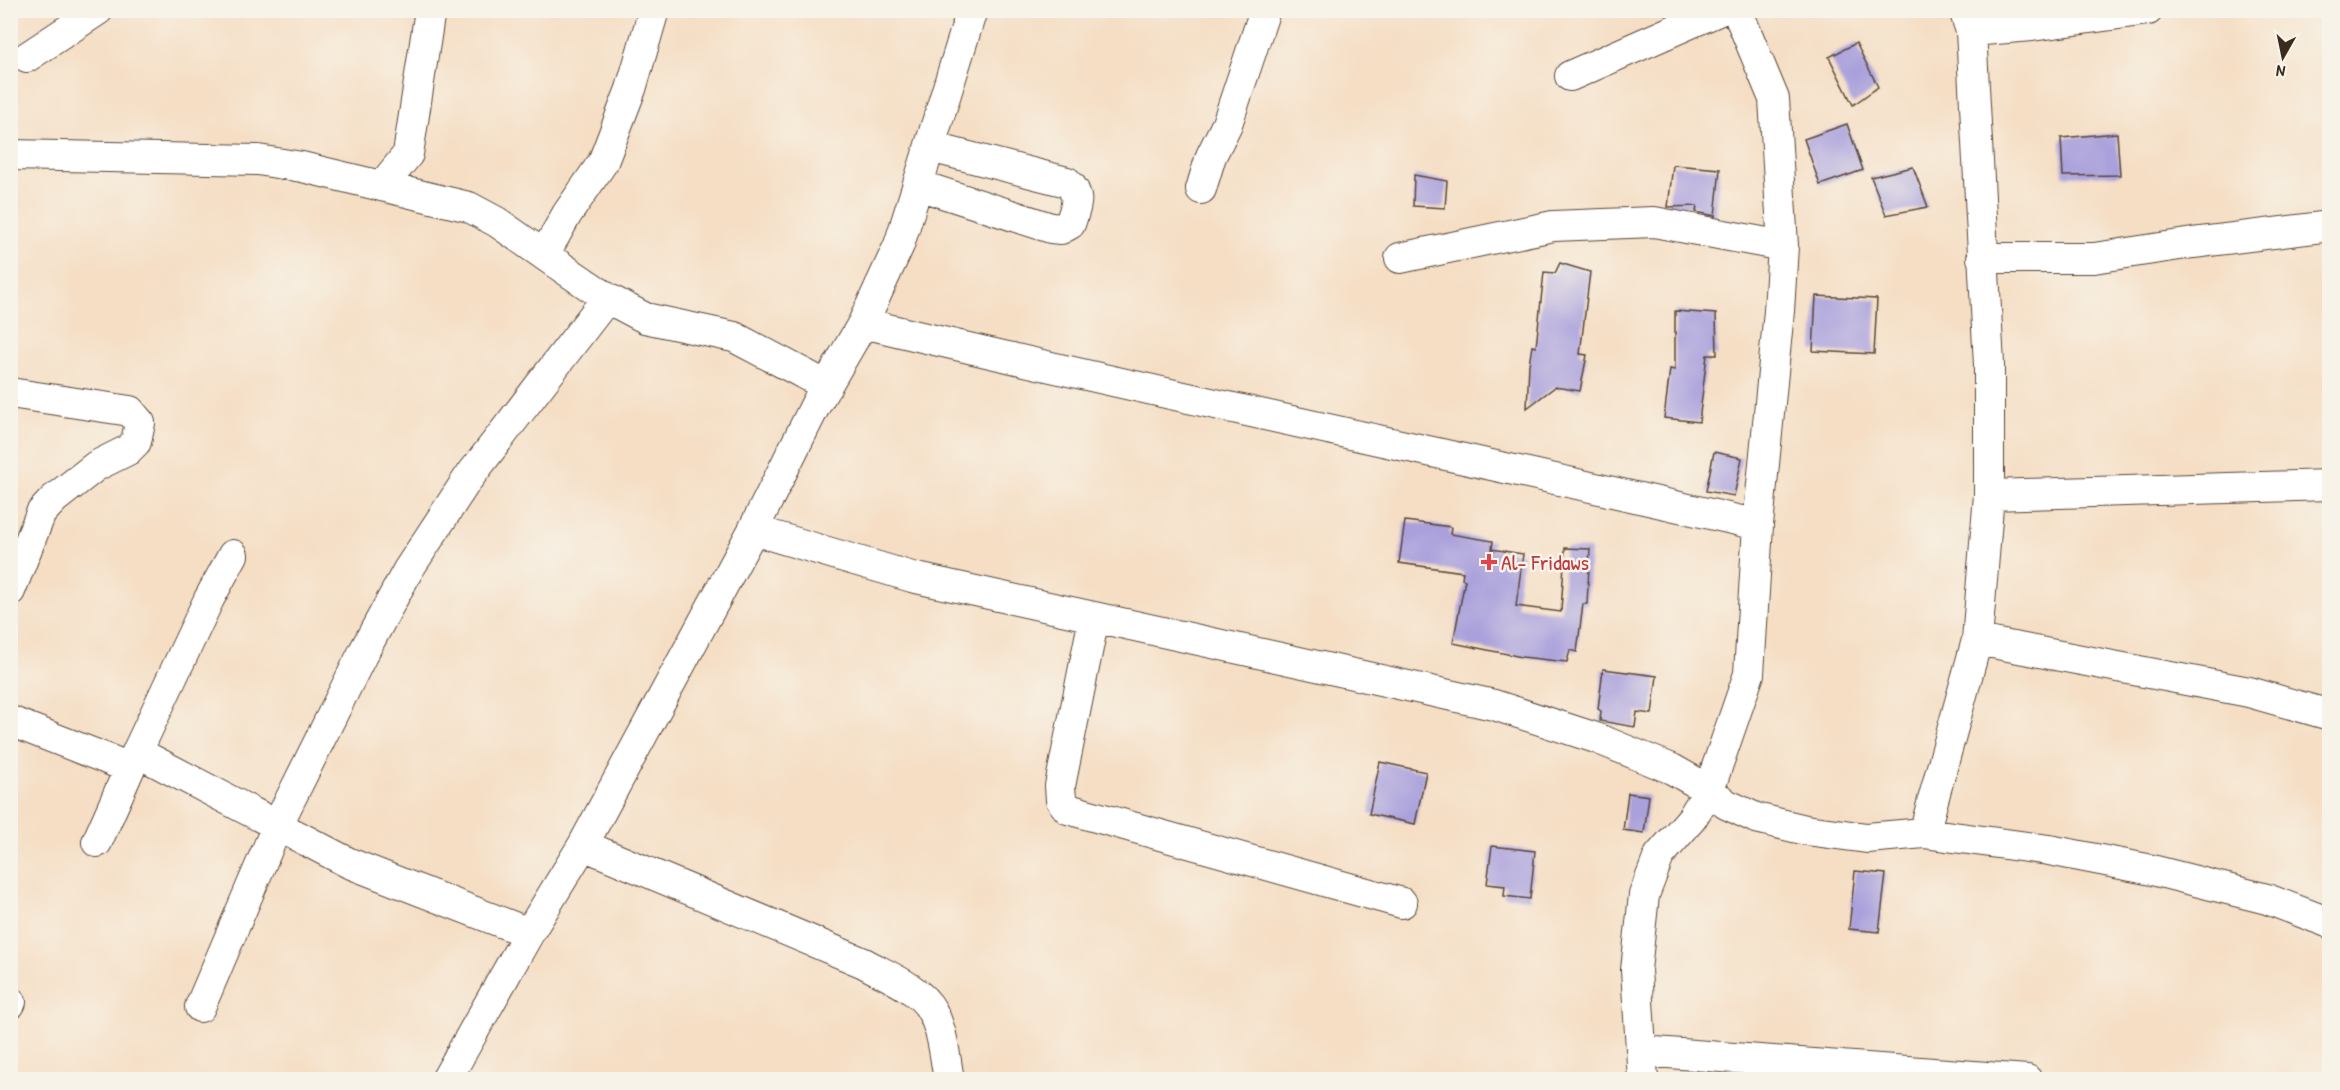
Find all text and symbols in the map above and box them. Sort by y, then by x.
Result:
north arrow [2253,27,2313,87]
text: N [2274,60,2287,83]
place label: Al- Fridaws [1501,547,1589,577]
marker: Al- Fridaws [1482,555,1496,569]

